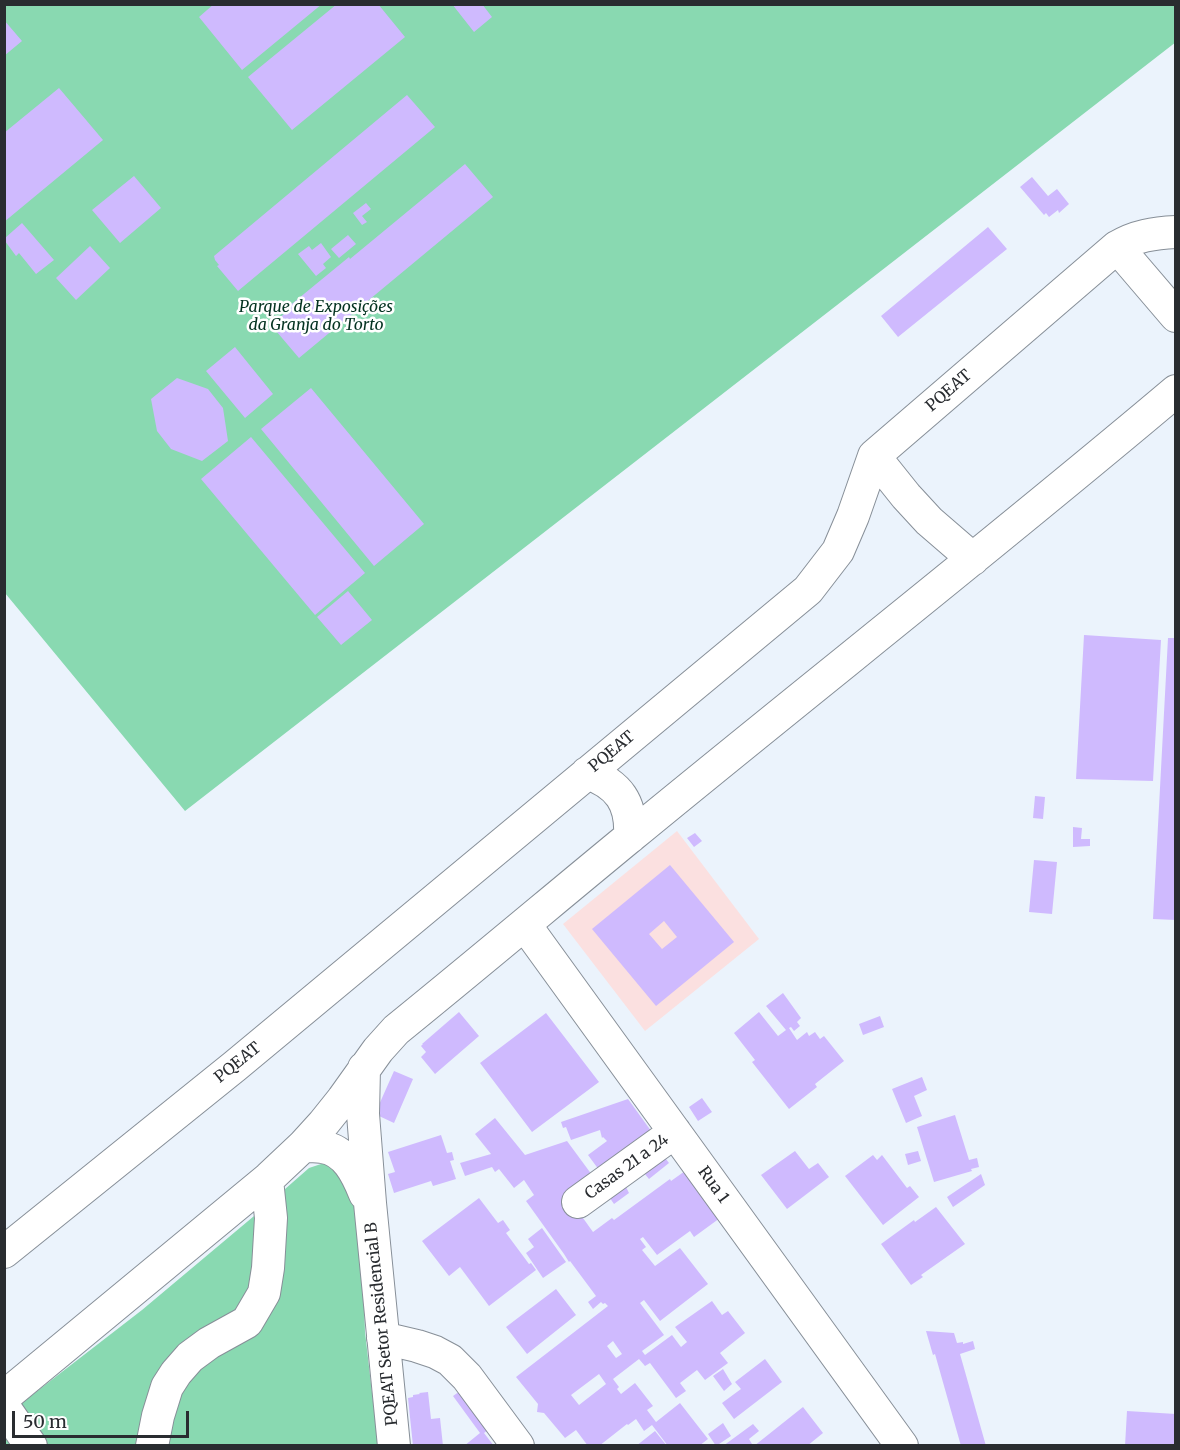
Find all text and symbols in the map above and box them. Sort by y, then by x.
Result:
park label: Parque de Exposições da Granja do Torto [239,297,393,335]
street label: PQEAT [922,366,976,416]
street label: PQEAT [585,727,639,777]
street label: PQEAT [211,1039,265,1087]
street label: Casas 21 a 24 [581,1130,673,1204]
street label: Rua 1 [693,1163,733,1207]
street label: PQEAT Setor Residencial B [362,1221,402,1427]
scale bar [15,1399,192,1437]
text: 50 m [23,1410,67,1433]

